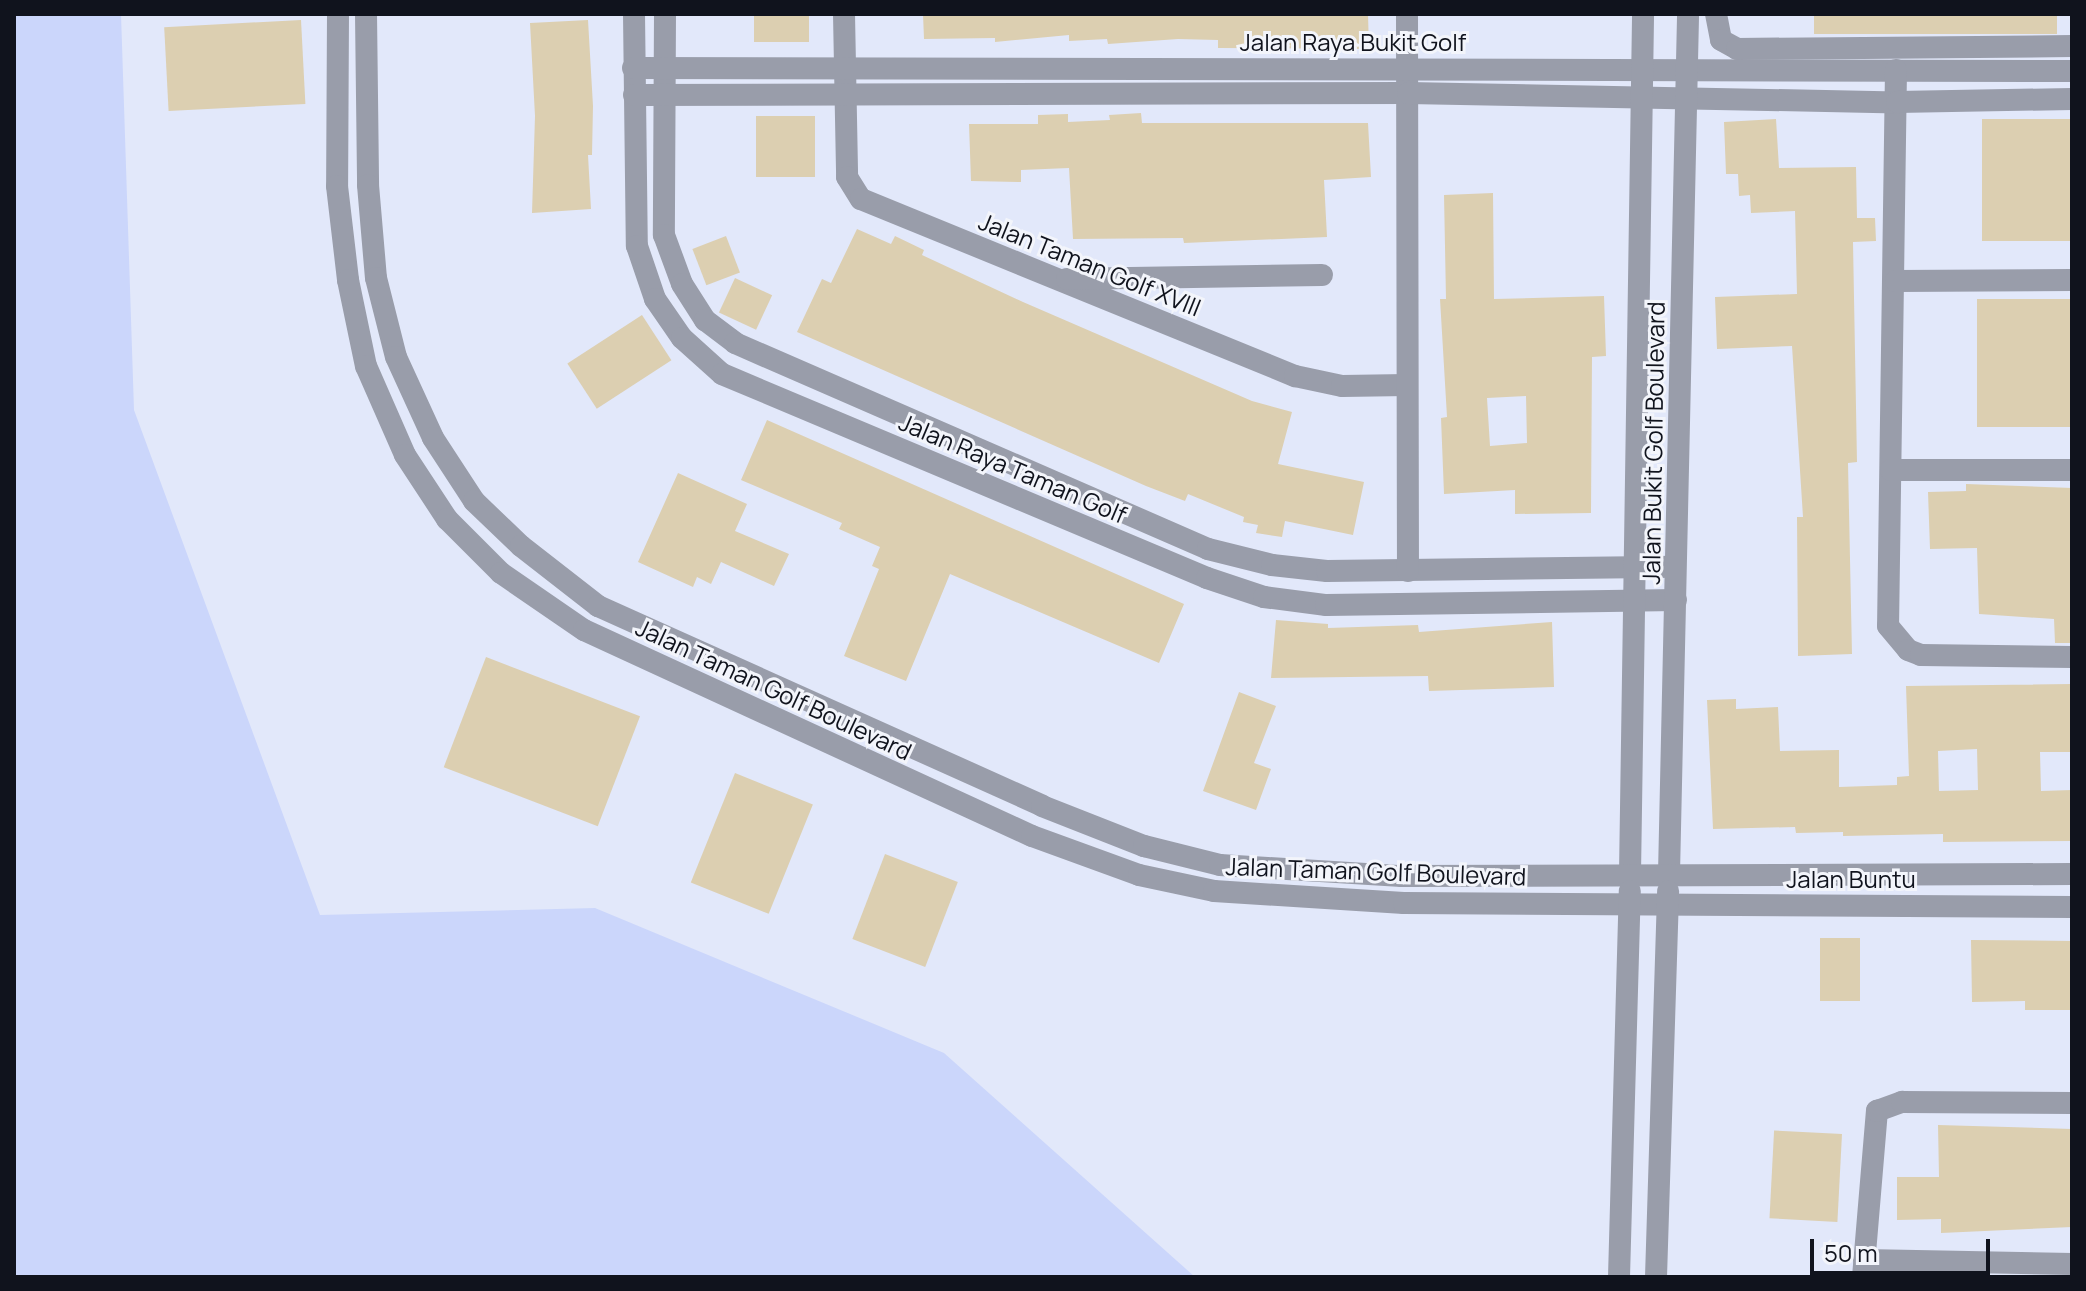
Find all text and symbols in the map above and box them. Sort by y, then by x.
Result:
street label: Jalan Raya Bukit Golf [1240,28,1466,56]
street label: Jalan Taman Golf XVIII [975,206,1205,322]
street label: Jalan Bukit Golf Boulevard [1636,301,1670,585]
street label: Jalan Raya Taman Golf [895,407,1131,529]
street label: Jalan Taman Golf Boulevard [632,612,916,766]
street label: Jalan Taman Golf Boulevard [1225,851,1527,891]
street label: Jalan Buntu [1786,865,1916,893]
scale bar [1814,1223,1994,1273]
text: 50 m [1824,1236,1878,1269]

